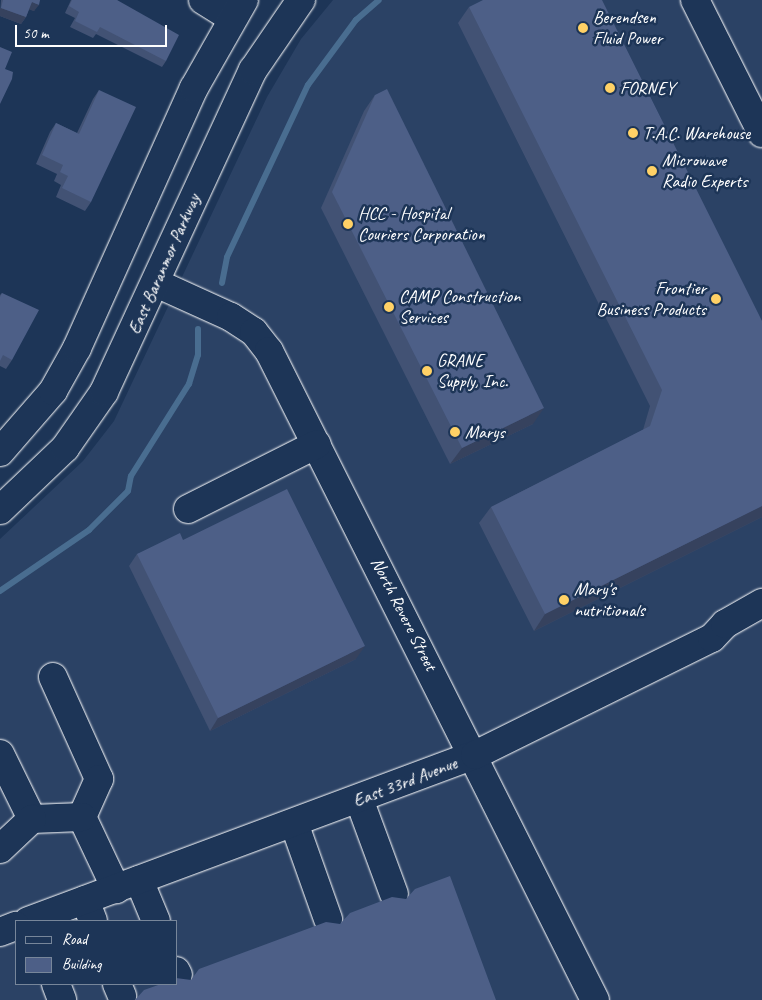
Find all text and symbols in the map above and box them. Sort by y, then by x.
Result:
place label: Berendsen Fluid Power [593,7,662,50]
scale bar [18,15,170,47]
marker: Berendsen Fluid Power [577,22,589,34]
text: 50 m [23,24,49,43]
place label: FORNEY [620,77,675,99]
marker: FORNEY [604,82,616,94]
place label: T.A.C. Warehouse [643,122,750,144]
marker: T.A.C. Warehouse [627,127,639,139]
place label: Microwave Radio Experts [662,150,748,192]
marker: Microwave Radio Experts [646,165,658,177]
street label: East Baranmor Parkway [123,190,205,338]
place label: HCC - Hospital Couriers Corporation [358,203,484,245]
marker: HCC - Hospital Couriers Corporation [342,218,354,230]
place label: Frontier Business Products [596,278,706,320]
place label: CAMP Construction Services [399,286,520,328]
marker: Frontier Business Products [710,293,722,305]
marker: CAMP Construction Services [383,301,395,313]
place label: GRANE Supply, Inc. [437,350,508,392]
marker: GRANE Supply, Inc. [421,365,433,377]
place label: Marys [465,421,505,443]
marker: Marys [449,426,461,438]
street label: North Revere Street [366,553,442,675]
place label: Mary's nutritionals [574,579,645,622]
marker: Mary's nutritionals [558,594,570,606]
street label: East 33rd Avenue [350,752,460,812]
legend [15,920,178,985]
text: Road [62,930,87,949]
text: Building [62,955,101,974]

